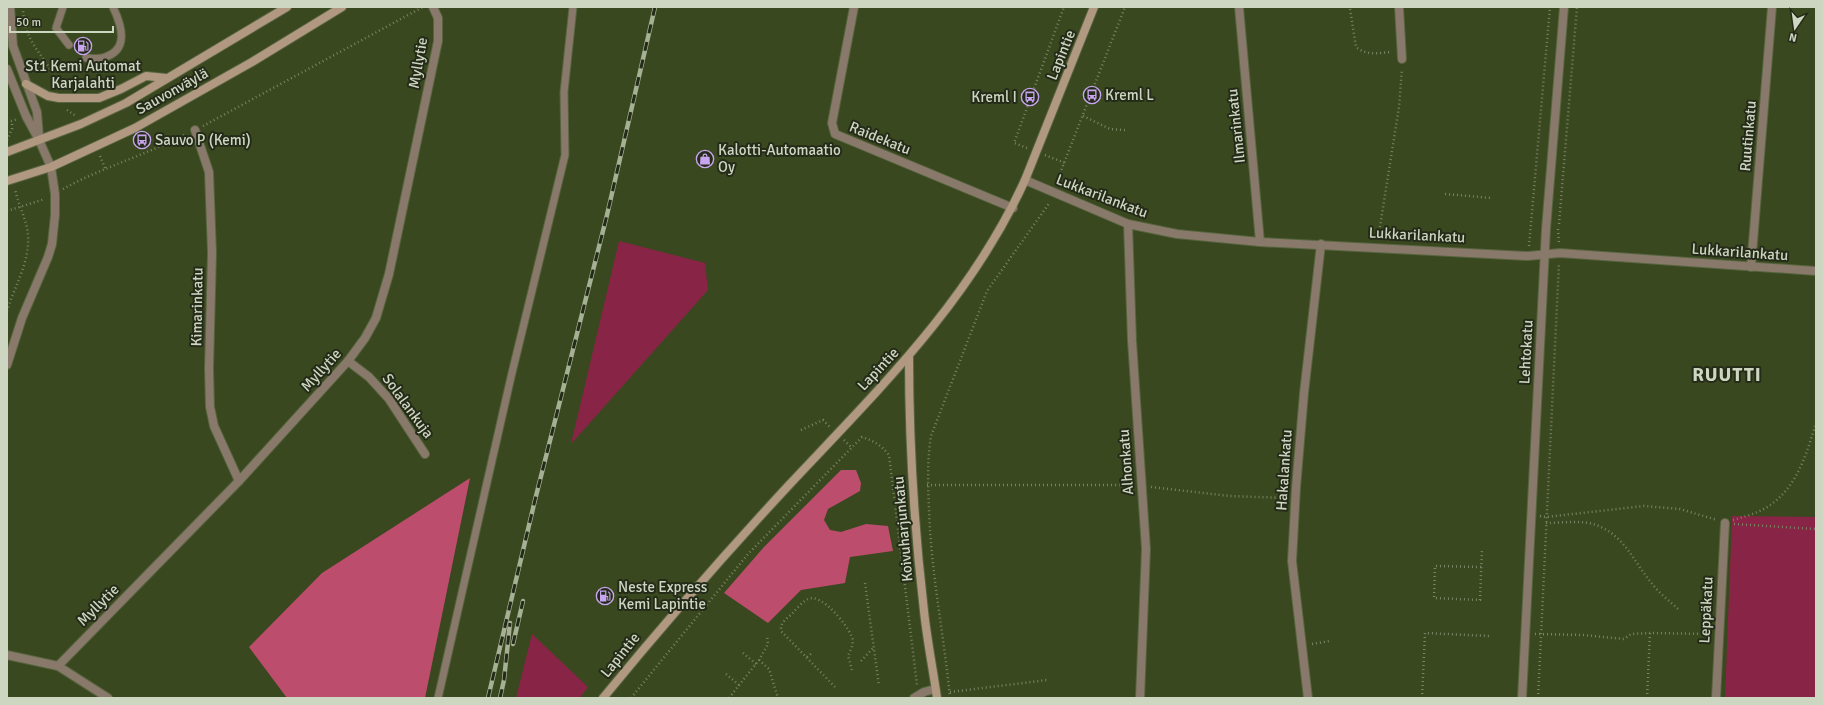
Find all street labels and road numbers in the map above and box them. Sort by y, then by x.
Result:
street label: Lapintie [1043,27,1079,83]
street label: Myllytie [405,36,431,90]
street label: Sauvonväylä [133,64,211,118]
street label: Ilmarinkatu [1223,88,1249,164]
street label: Ruutinkatu [1736,100,1760,172]
street label: Raidekatu [847,118,913,158]
street label: Lukkarilankatu [1054,170,1150,222]
street label: Lukkarilankatu [1368,223,1466,247]
street label: Lukkarilankatu [1691,240,1789,264]
street label: Kimarinkatu [187,267,207,347]
street label: Lehtokatu [1515,319,1537,385]
street label: Lapintie [854,344,902,394]
street label: Myllytie [297,345,345,395]
street label: Solalankuja [379,370,437,442]
street label: Alhonkatu [1115,428,1137,496]
street label: Hakalankatu [1272,429,1296,511]
street label: Koivuharjunkatu [889,475,917,583]
street label: Leppäkatu [1695,576,1717,644]
street label: Myllytie [73,580,123,630]
street label: Lapintie [597,629,643,681]

